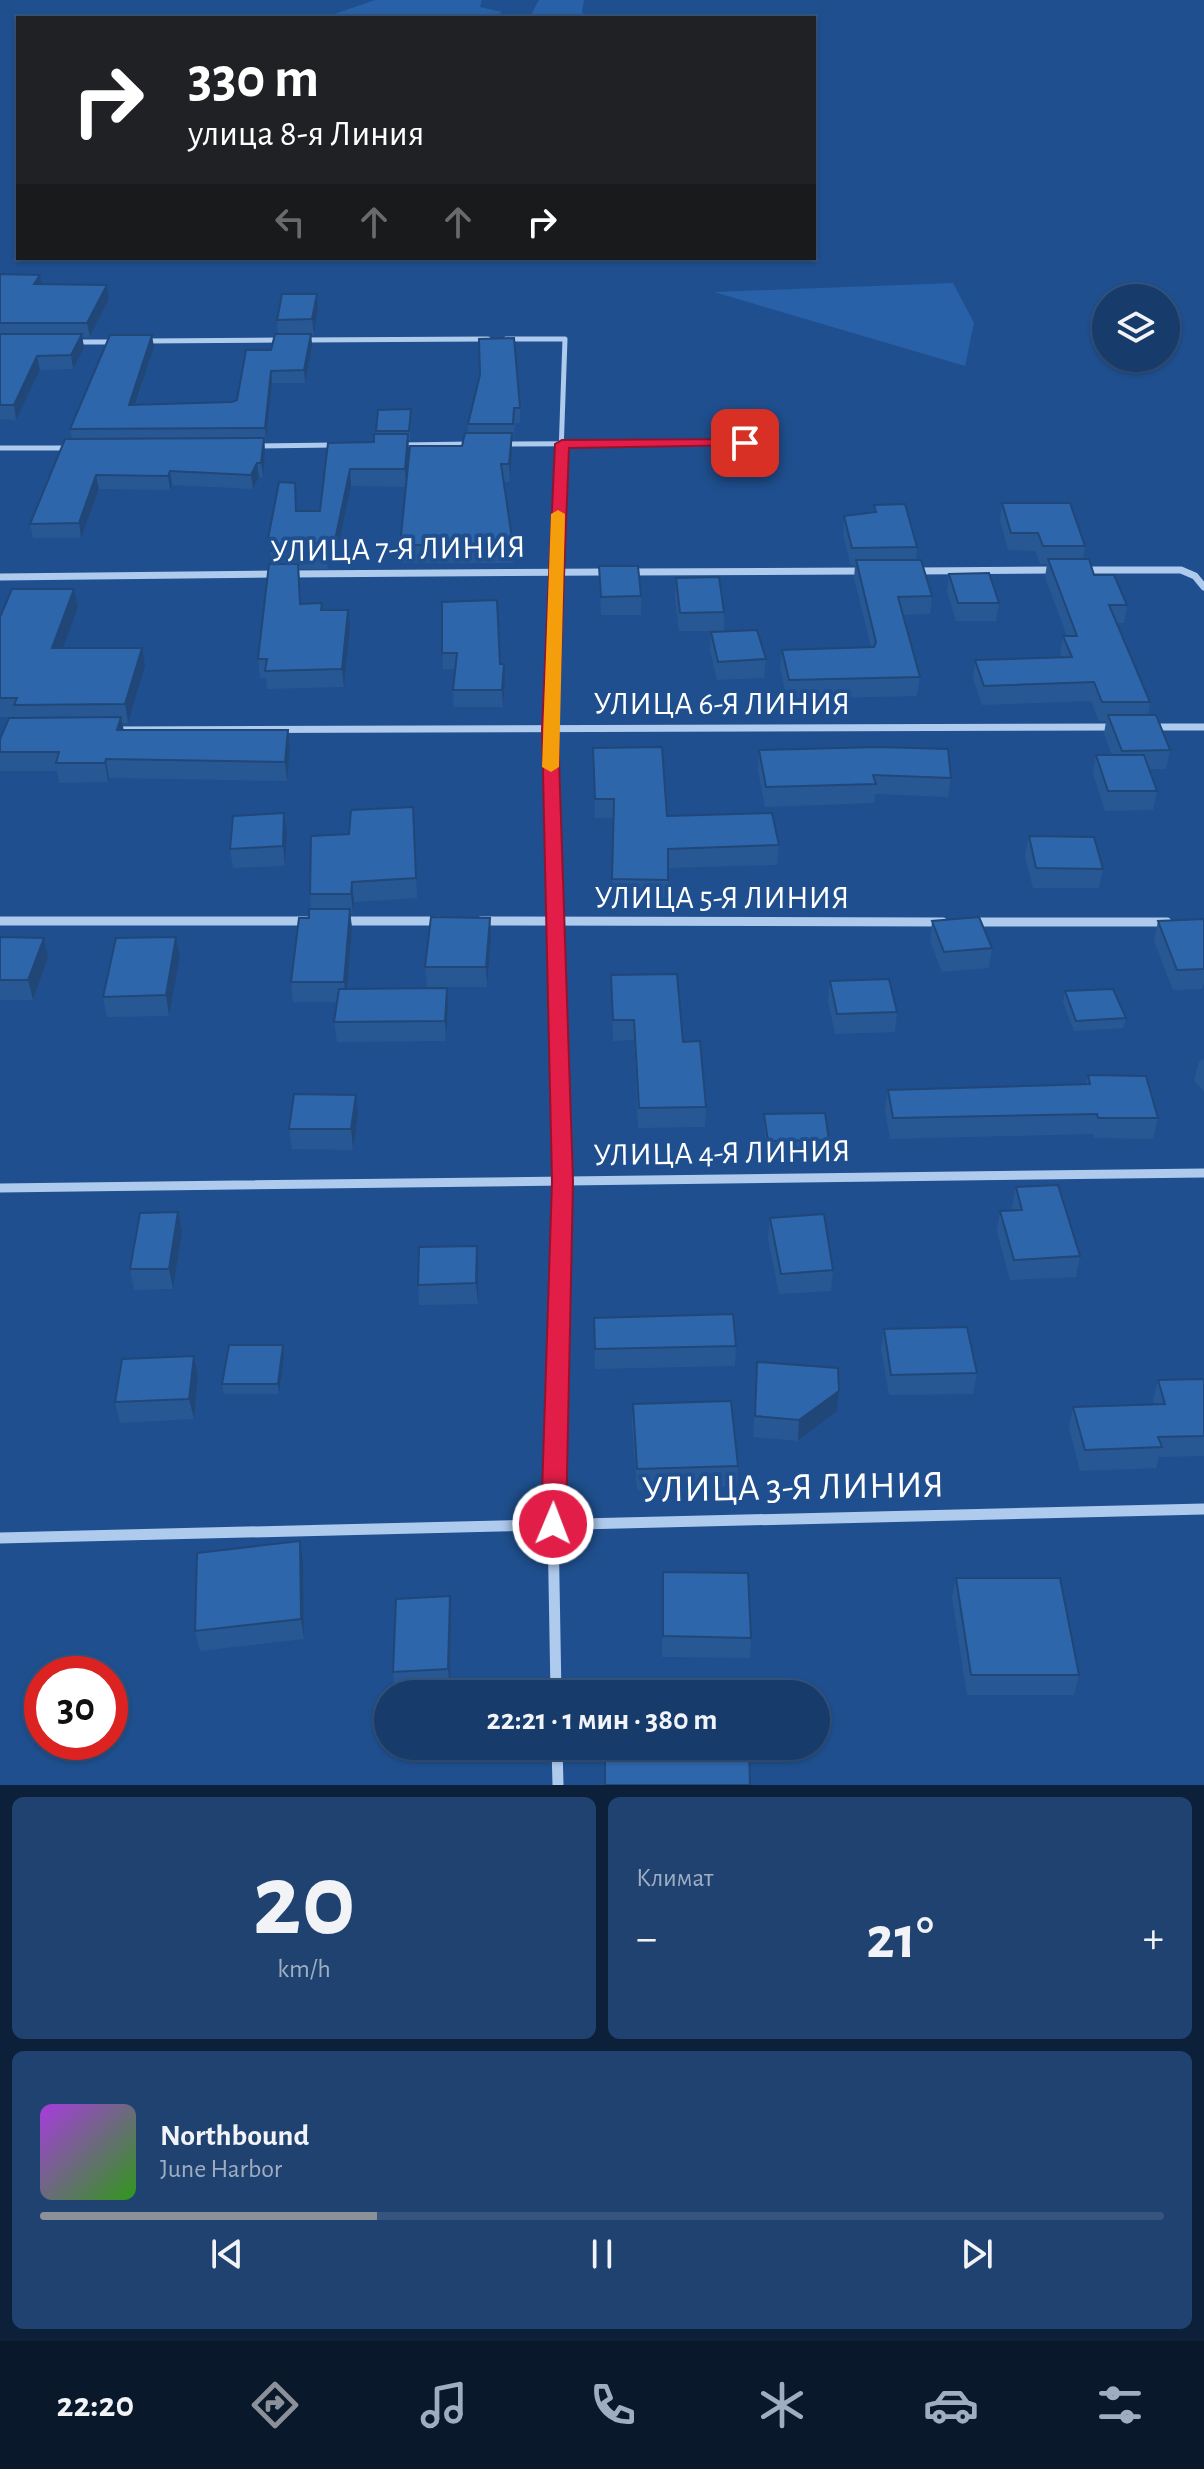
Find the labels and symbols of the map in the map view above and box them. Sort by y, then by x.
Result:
pin [711,409,779,477]
street label: УЛИЦА 7-Я ЛИНИЯ [270,531,526,567]
street label: УЛИЦА 6-Я ЛИНИЯ [594,688,850,720]
street label: УЛИЦА 5-Я ЛИНИЯ [594,882,850,914]
street label: УЛИЦА 4-Я ЛИНИЯ [593,1135,851,1171]
street label: УЛИЦА 3-Я ЛИНИЯ [641,1466,945,1510]
position arrow [511,1482,595,1566]
speed limit sign: 30 [24,1656,128,1760]

